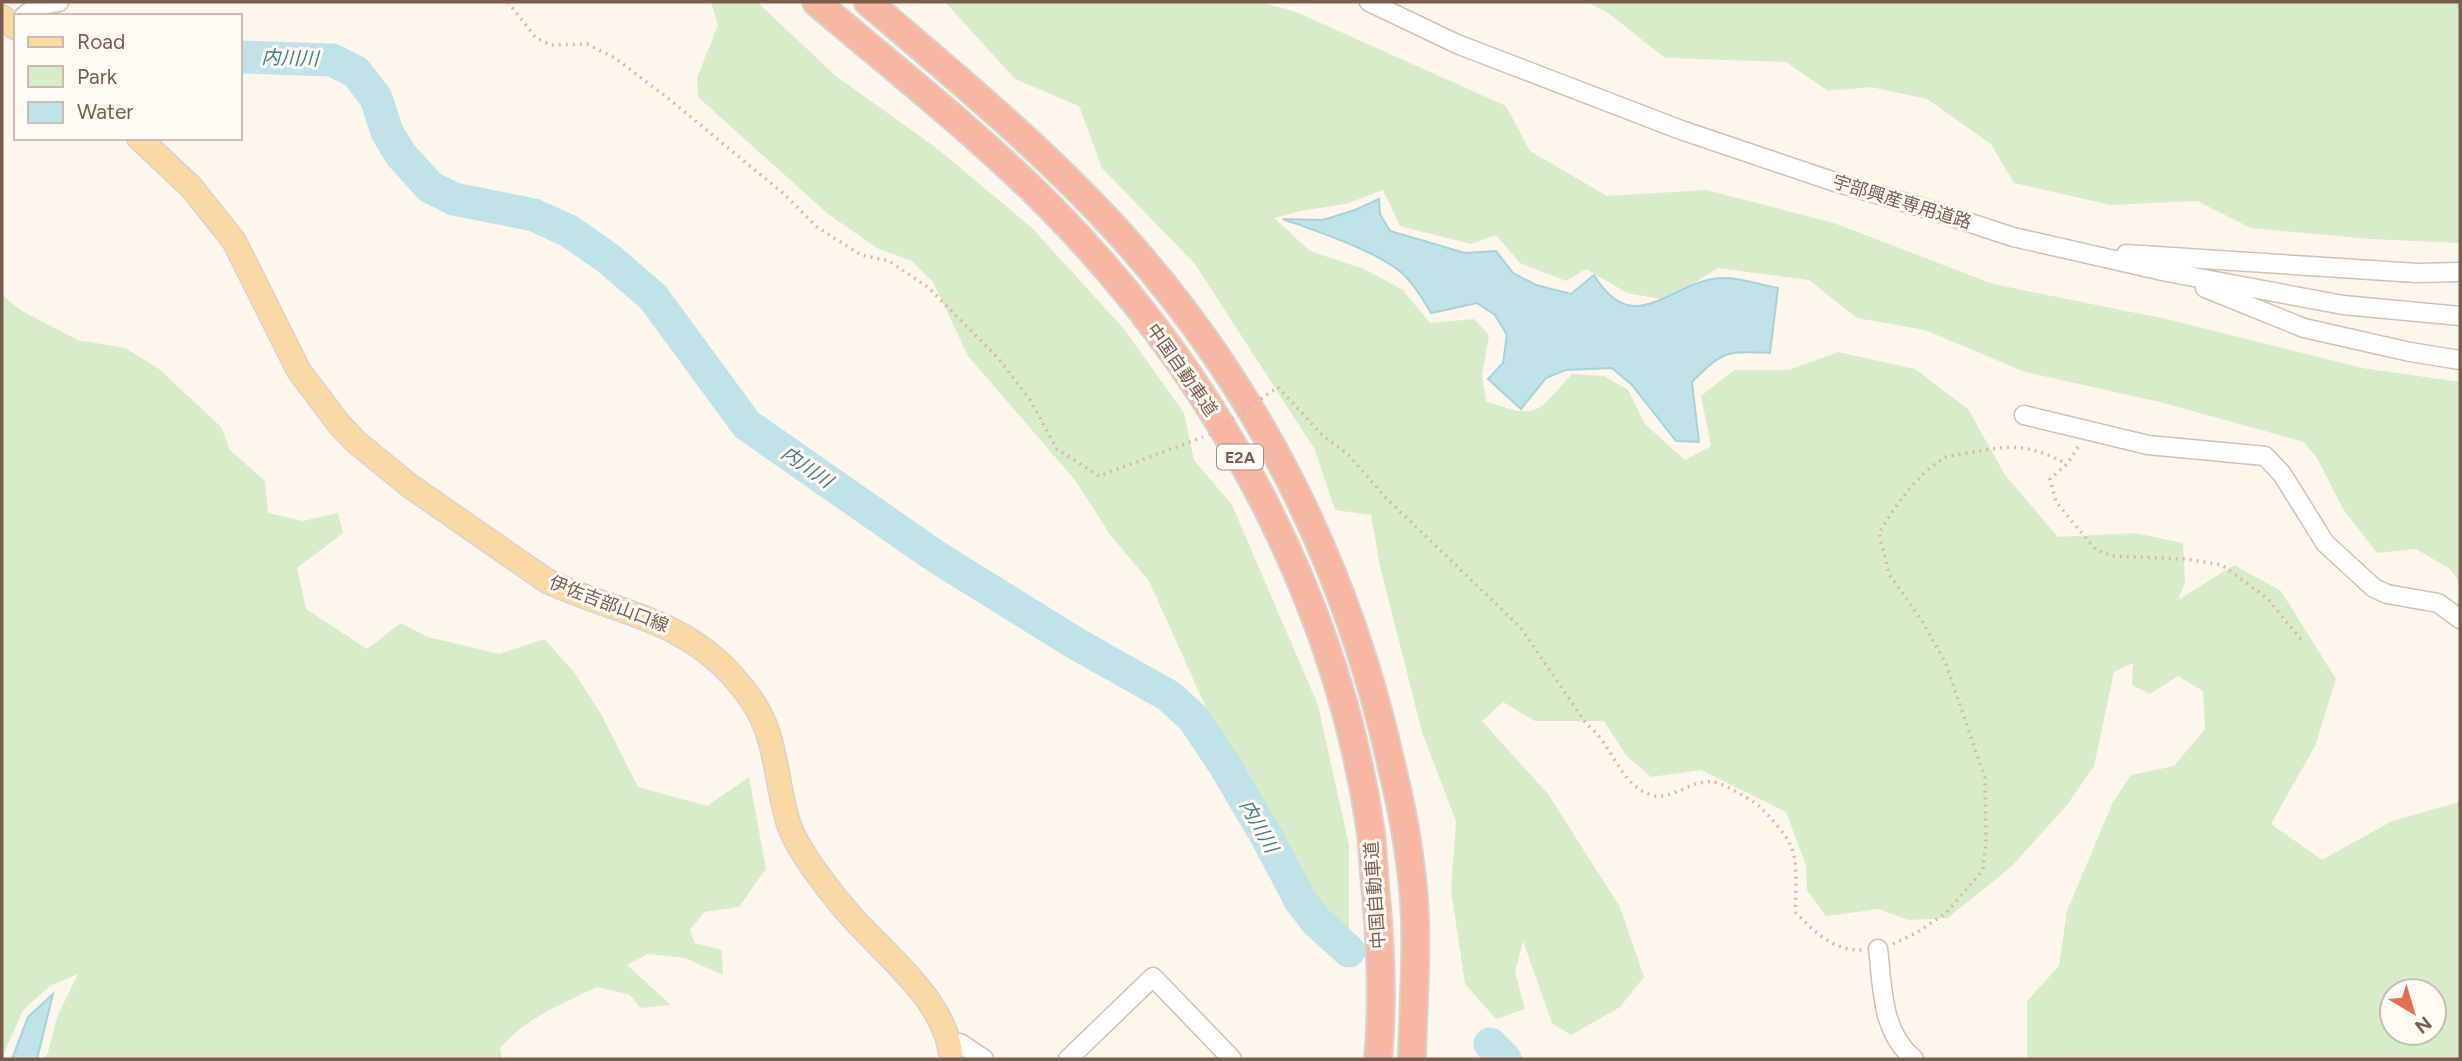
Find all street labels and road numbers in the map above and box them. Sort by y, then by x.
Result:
street label: 宇部興産専用道路 [1830,170,1974,234]
street label: 中国自動車道 [1142,319,1222,421]
road number: E2A [1217,445,1263,470]
street label: 伊佐吉部山口線 [546,571,672,637]
street label: 中国自動車道 [1360,840,1390,950]

